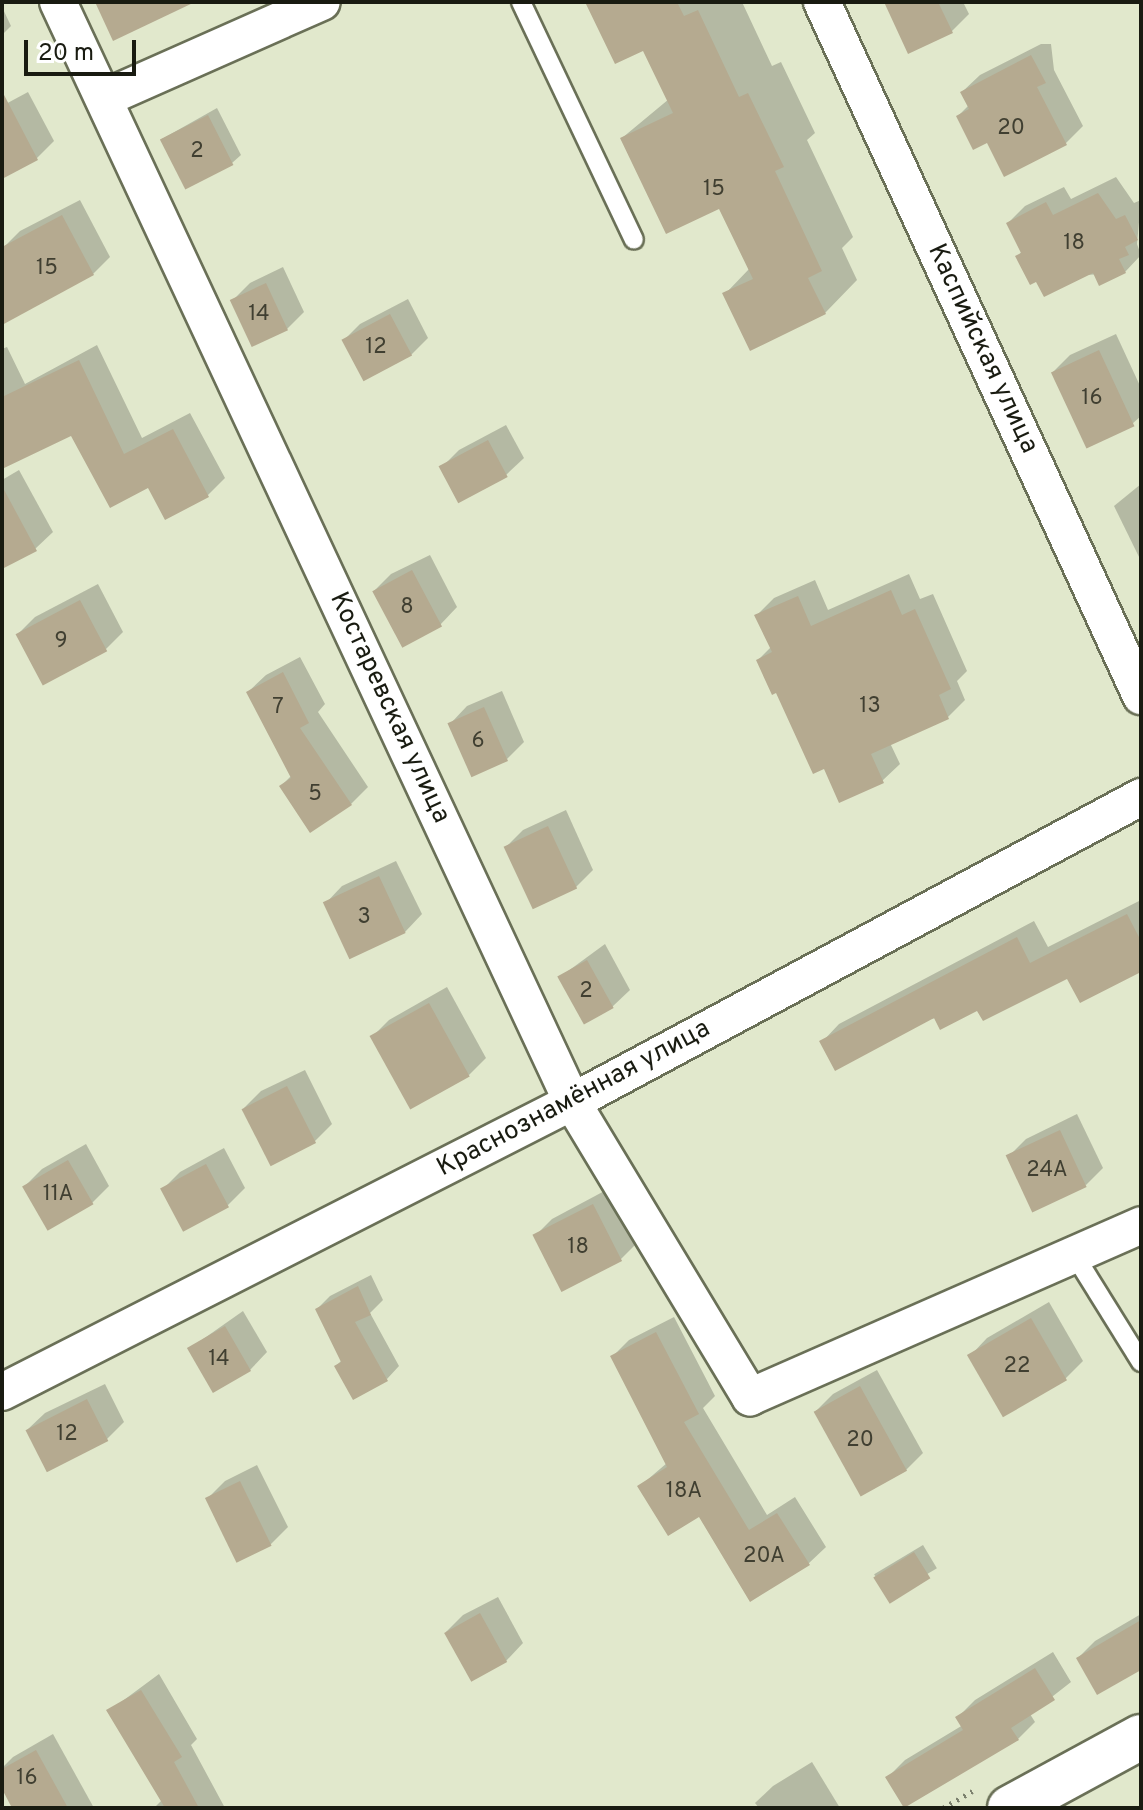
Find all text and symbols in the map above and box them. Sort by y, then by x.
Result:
scale bar [28,24,140,74]
text: 20 m [38,39,94,69]
house number: 20 [997,116,1025,142]
house number: 2 [190,139,204,165]
house number: 15 [703,177,725,203]
house number: 18 [1063,231,1085,257]
street label: Каспийская улица [920,239,1044,459]
house number: 15 [36,256,58,282]
house number: 14 [248,302,270,328]
house number: 12 [365,335,387,361]
house number: 16 [1081,386,1103,412]
street label: Костаревская улица [322,588,456,828]
house number: 8 [400,595,414,621]
house number: 9 [54,629,68,655]
house number: 13 [859,694,881,720]
house number: 7 [272,695,284,721]
house number: 6 [471,729,485,755]
house number: 5 [308,782,322,808]
house number: 3 [357,905,371,931]
house number: 2 [579,979,593,1005]
street label: Краснознамённая улица [432,1014,716,1184]
house number: 24А [1026,1158,1068,1184]
house number: 11А [43,1182,73,1208]
house number: 18 [567,1235,589,1261]
house number: 14 [208,1347,230,1373]
house number: 22 [1004,1354,1030,1380]
house number: 12 [56,1422,78,1448]
house number: 20 [846,1428,874,1454]
house number: 18А [666,1479,702,1505]
house number: 20А [743,1544,785,1570]
house number: 16 [16,1766,38,1792]

